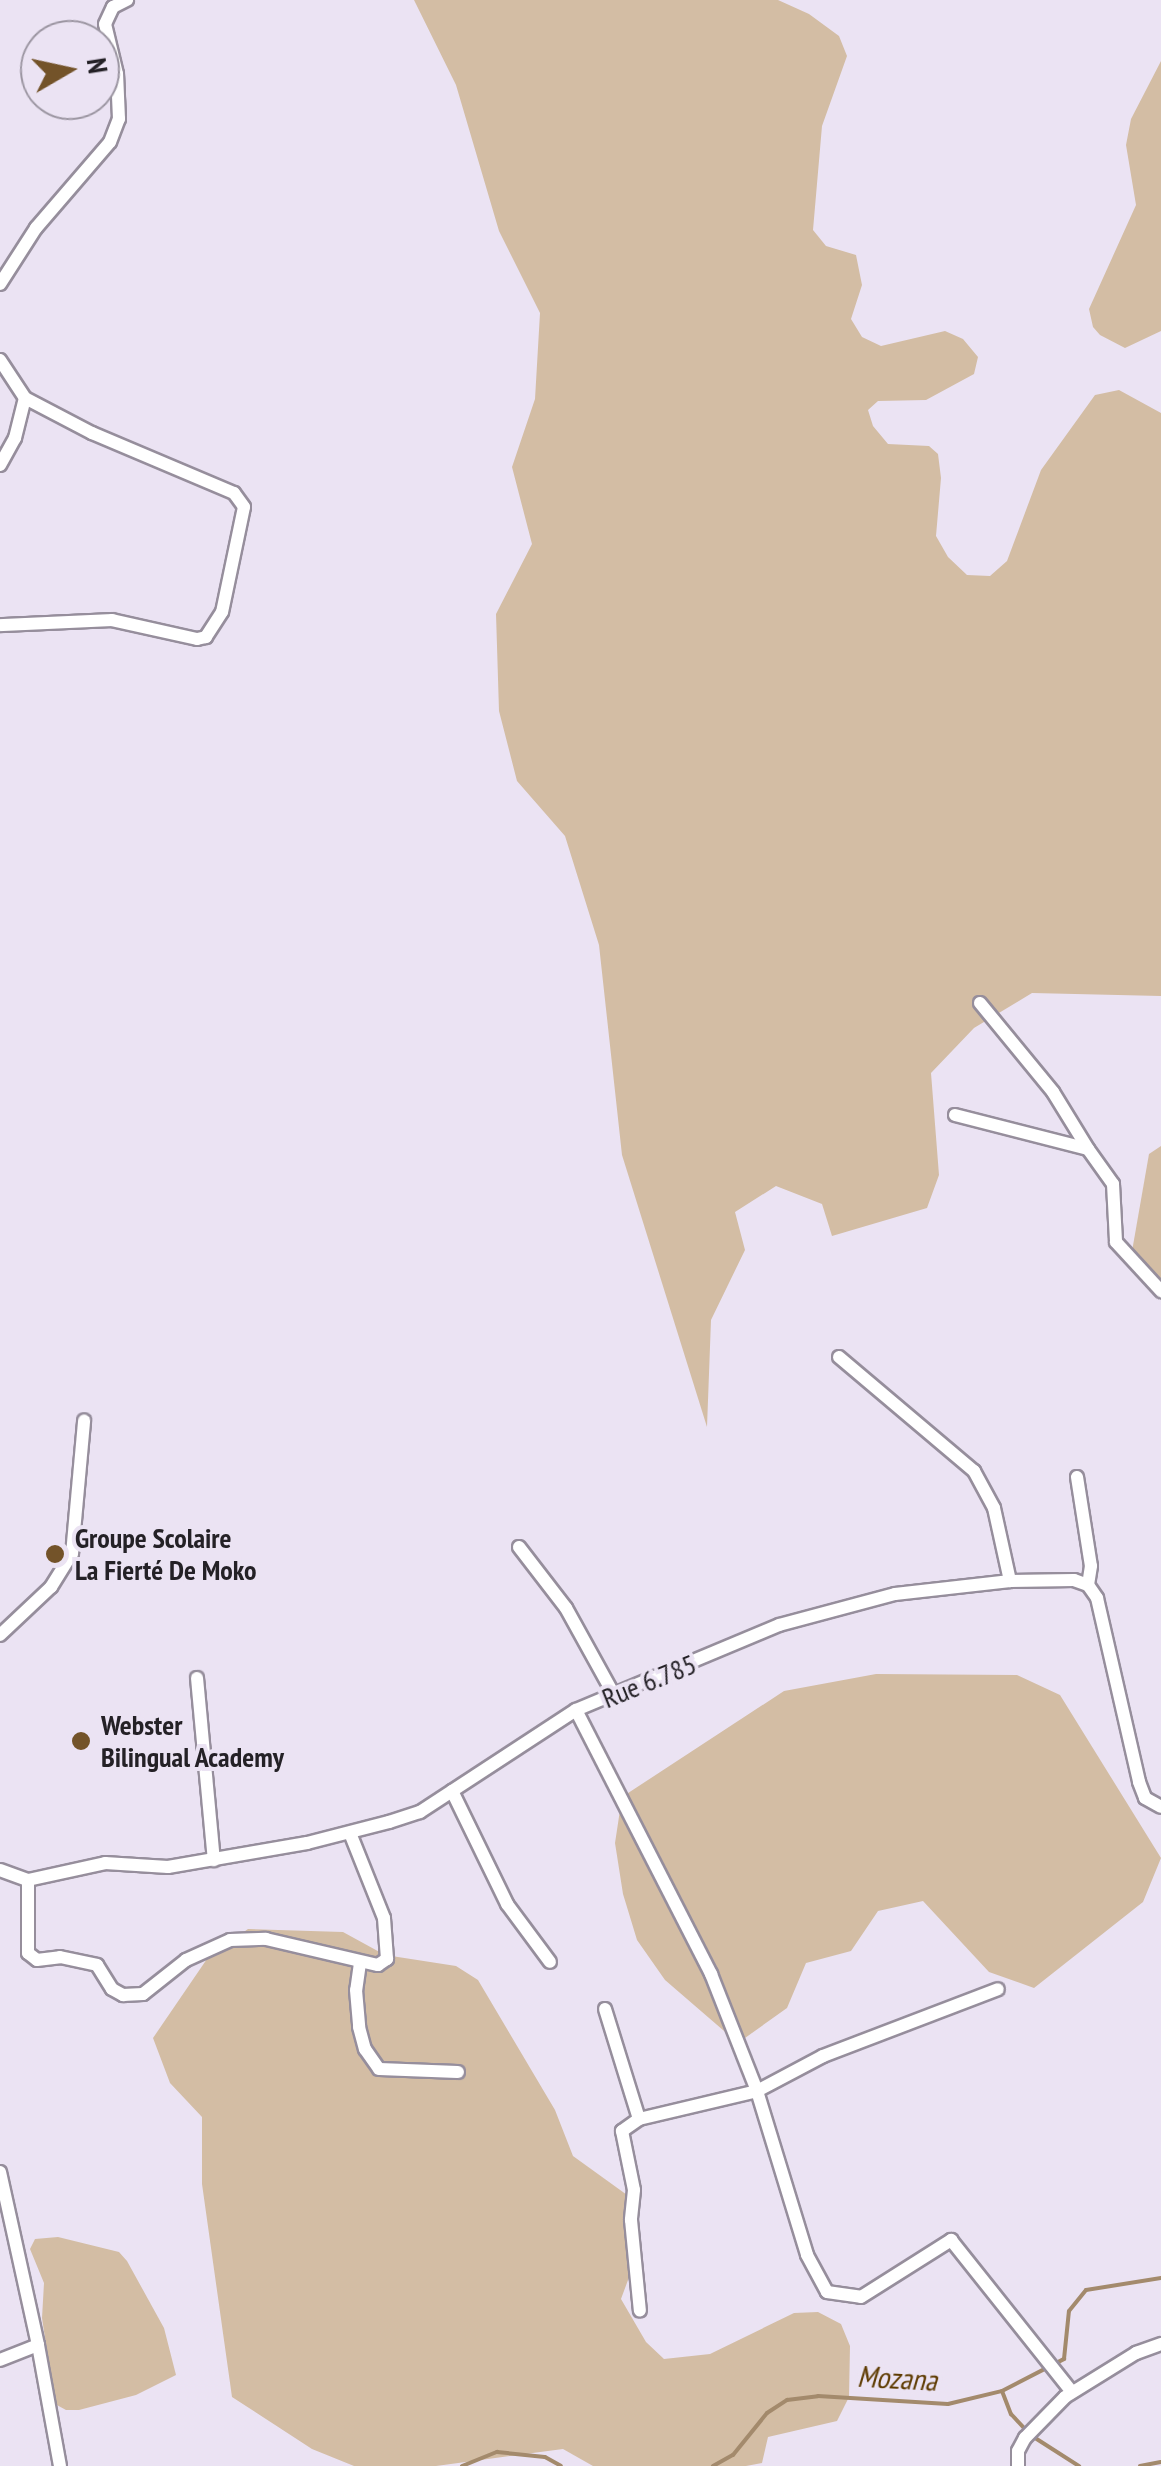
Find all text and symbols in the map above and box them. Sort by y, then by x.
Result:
north arrow [20,20,120,120]
text: N [79,55,118,76]
place label: Groupe Scolaire La Fierté De Moko [75,1521,256,1587]
marker: Groupe Scolaire La Fierté De Moko [44,1543,66,1565]
street label: Rue 6.785 [597,1647,701,1715]
place label: Webster Bilingual Academy [101,1708,285,1774]
marker: Webster Bilingual Academy [70,1730,92,1752]
water label: Mozana [856,2358,938,2398]

